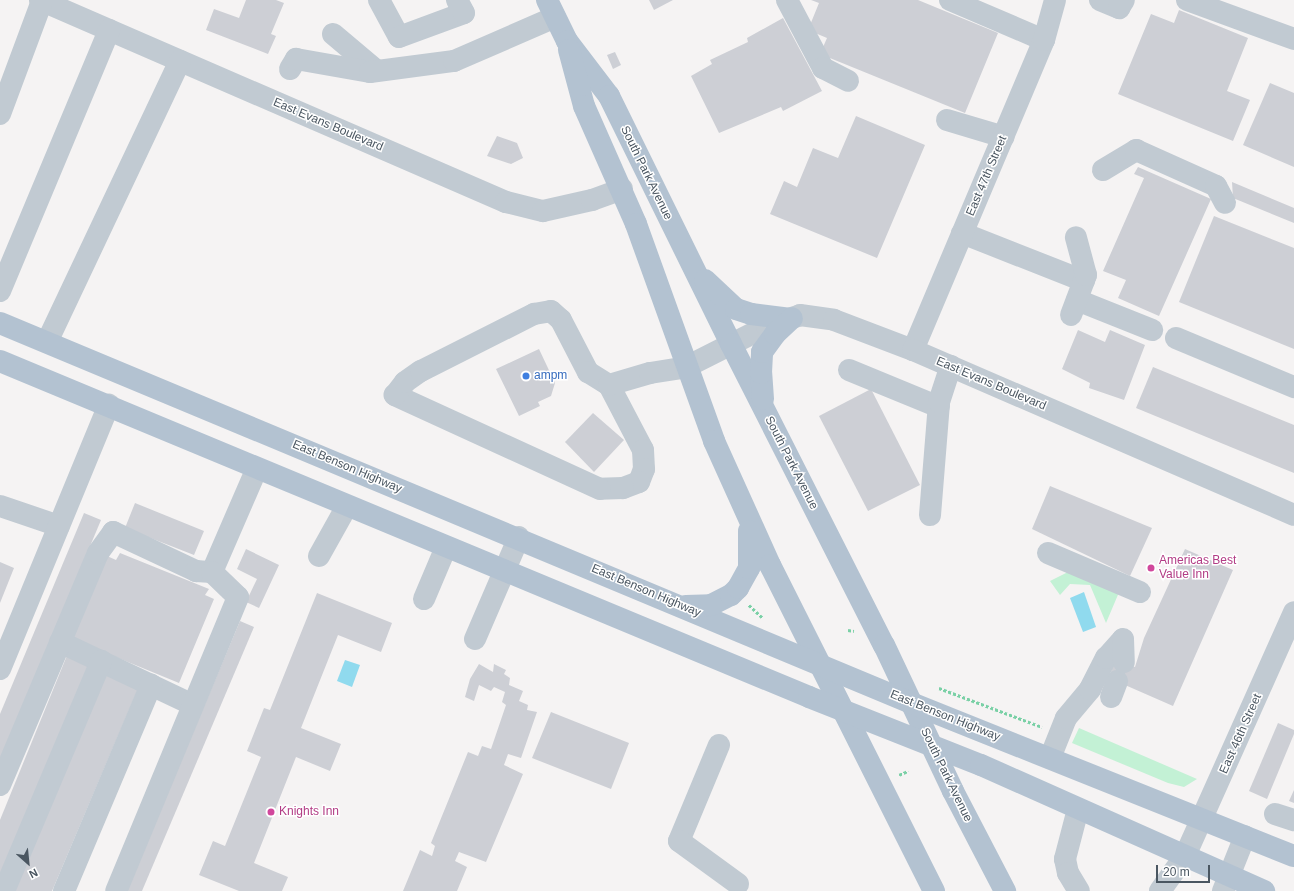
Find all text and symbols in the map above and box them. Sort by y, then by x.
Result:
street label: East Evans Boulevard [271,95,385,155]
street label: South Park Avenue [617,123,675,223]
street label: East 47th Street [964,134,1010,218]
street label: East Evans Boulevard [934,354,1048,414]
place label: ampm [534,369,567,383]
marker: ampm [521,371,531,381]
street label: South Park Avenue [761,414,821,512]
street label: East Benson Highway [290,437,404,497]
place label: Americas Best Value Inn [1159,554,1236,582]
street label: East Benson Highway [589,561,703,621]
marker: Americas Best Value Inn [1146,563,1156,573]
street label: East Benson Highway [888,687,1002,745]
street label: East 46th Street [1217,692,1265,776]
street label: South Park Avenue [917,725,975,825]
place label: Knights Inn [279,805,339,819]
marker: Knights Inn [266,807,276,817]
north arrow [8,843,48,883]
scale bar [1158,857,1212,883]
text: 20 m [1163,865,1190,879]
text: N [27,867,40,881]

